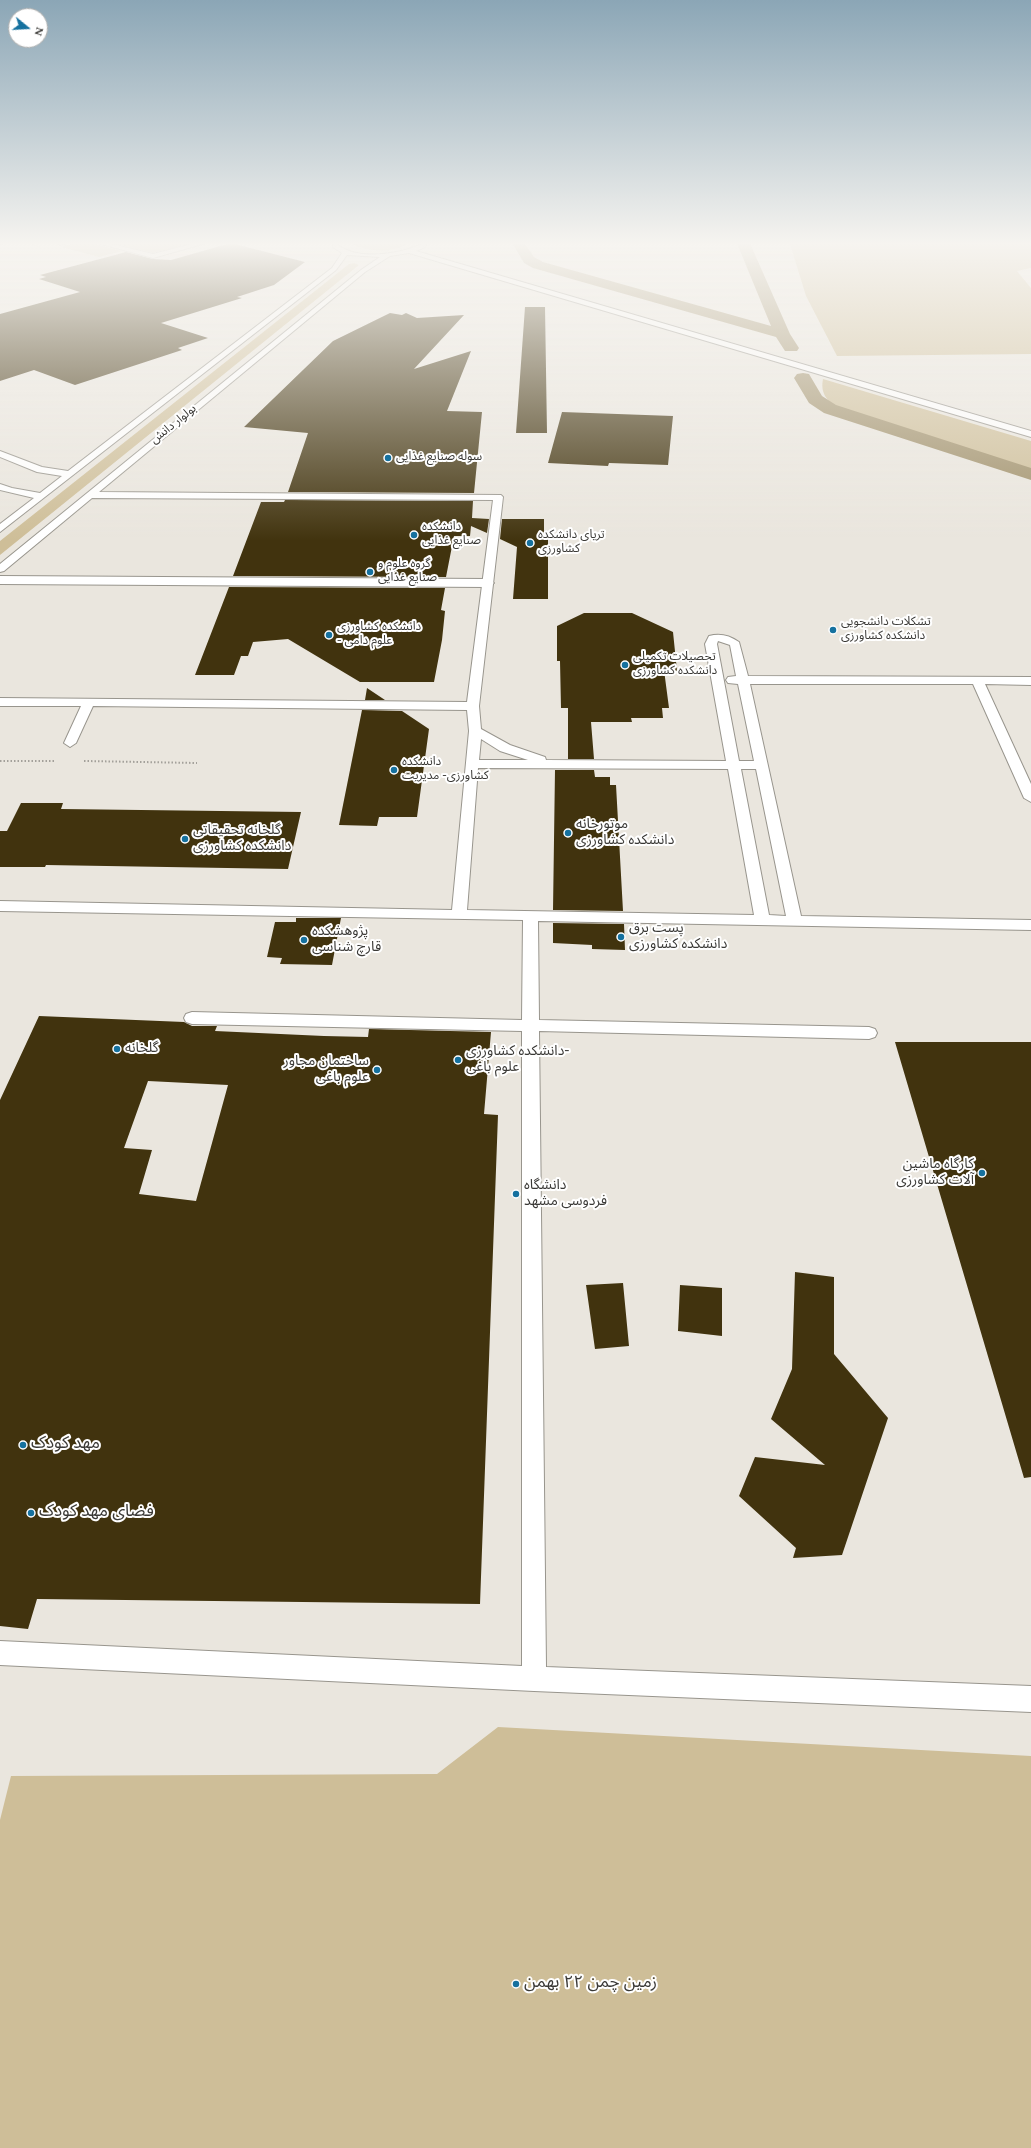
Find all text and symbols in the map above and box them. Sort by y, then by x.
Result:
north arrow [8,8,48,48]
text: N [29,25,48,38]
street label: بولوار دانش [148,402,200,448]
place label: سوله صنایع غذایی [396,451,482,465]
marker: سوله صنایع غذایی [383,453,393,463]
place label: دانشکده صنایع غذایی [422,521,481,549]
place label: تریای دانشکده کشاورزی [538,529,605,557]
marker: دانشکده صنایع غذایی [409,530,419,540]
marker: تریای دانشکده کشاورزی [525,538,535,548]
place label: گروه علوم و صنایع غذایی [378,558,437,586]
marker: گروه علوم و صنایع غذایی [365,567,375,577]
place label: تشکلات دانشجویی دانشکده کشاورزی [841,616,931,644]
place label: دانشکده کشاورزی - علوم دامی [337,621,421,649]
marker: تشکلات دانشجویی دانشکده کشاورزی [828,625,838,635]
marker: دانشکده کشاورزی - علوم دامی [324,630,334,640]
place label: تحصیلات تکمیلی دانشکده کشاورزی [633,651,717,679]
marker: تحصیلات تکمیلی دانشکده کشاورزی [620,660,630,670]
place label: دانشکده کشاورزی- مدیریت [402,756,489,784]
marker: دانشکده کشاورزی- مدیریت [389,765,399,775]
place label: موتورخانه دانشکده کشاورزی [576,817,674,850]
place label: گلخانه تحقیقاتی دانشکده کشاورزی [193,823,291,856]
marker: موتورخانه دانشکده کشاورزی [563,828,573,838]
marker: گلخانه تحقیقاتی دانشکده کشاورزی [180,834,190,844]
place label: پست برق دانشکده کشاورزی [629,921,727,954]
place label: پژوهشکده قارچ شناسی [312,924,381,956]
marker: پست برق دانشکده کشاورزی [616,932,626,942]
marker: پژوهشکده قارچ شناسی [299,935,309,945]
place label: گلخانه [125,1041,159,1057]
marker: گلخانه [112,1044,122,1054]
place label: دانشکده کشاورزی- علوم باغی [466,1044,570,1076]
place label: ساختمان مجاور علوم باغی [283,1054,369,1086]
marker: دانشکده کشاورزی- علوم باغی [453,1055,463,1065]
marker: ساختمان مجاور علوم باغی [372,1065,382,1075]
place label: کارگاه ماشین آلات کشاورزی [896,1157,974,1190]
marker: کارگاه ماشین آلات کشاورزی [977,1168,987,1178]
place label: دانشگاه فردوسی مشهد [524,1178,607,1210]
marker: دانشگاه فردوسی مشهد [511,1189,521,1199]
place label: مهد کودک [31,1435,100,1455]
marker: مهد کودک [18,1440,28,1450]
place label: فضای مهد کودک [39,1503,154,1523]
marker: فضای مهد کودک [26,1508,36,1518]
place label: زمین چمن ۲۲ بهمن [524,1974,657,1994]
marker: زمین چمن ۲۲ بهمن [511,1979,521,1989]

